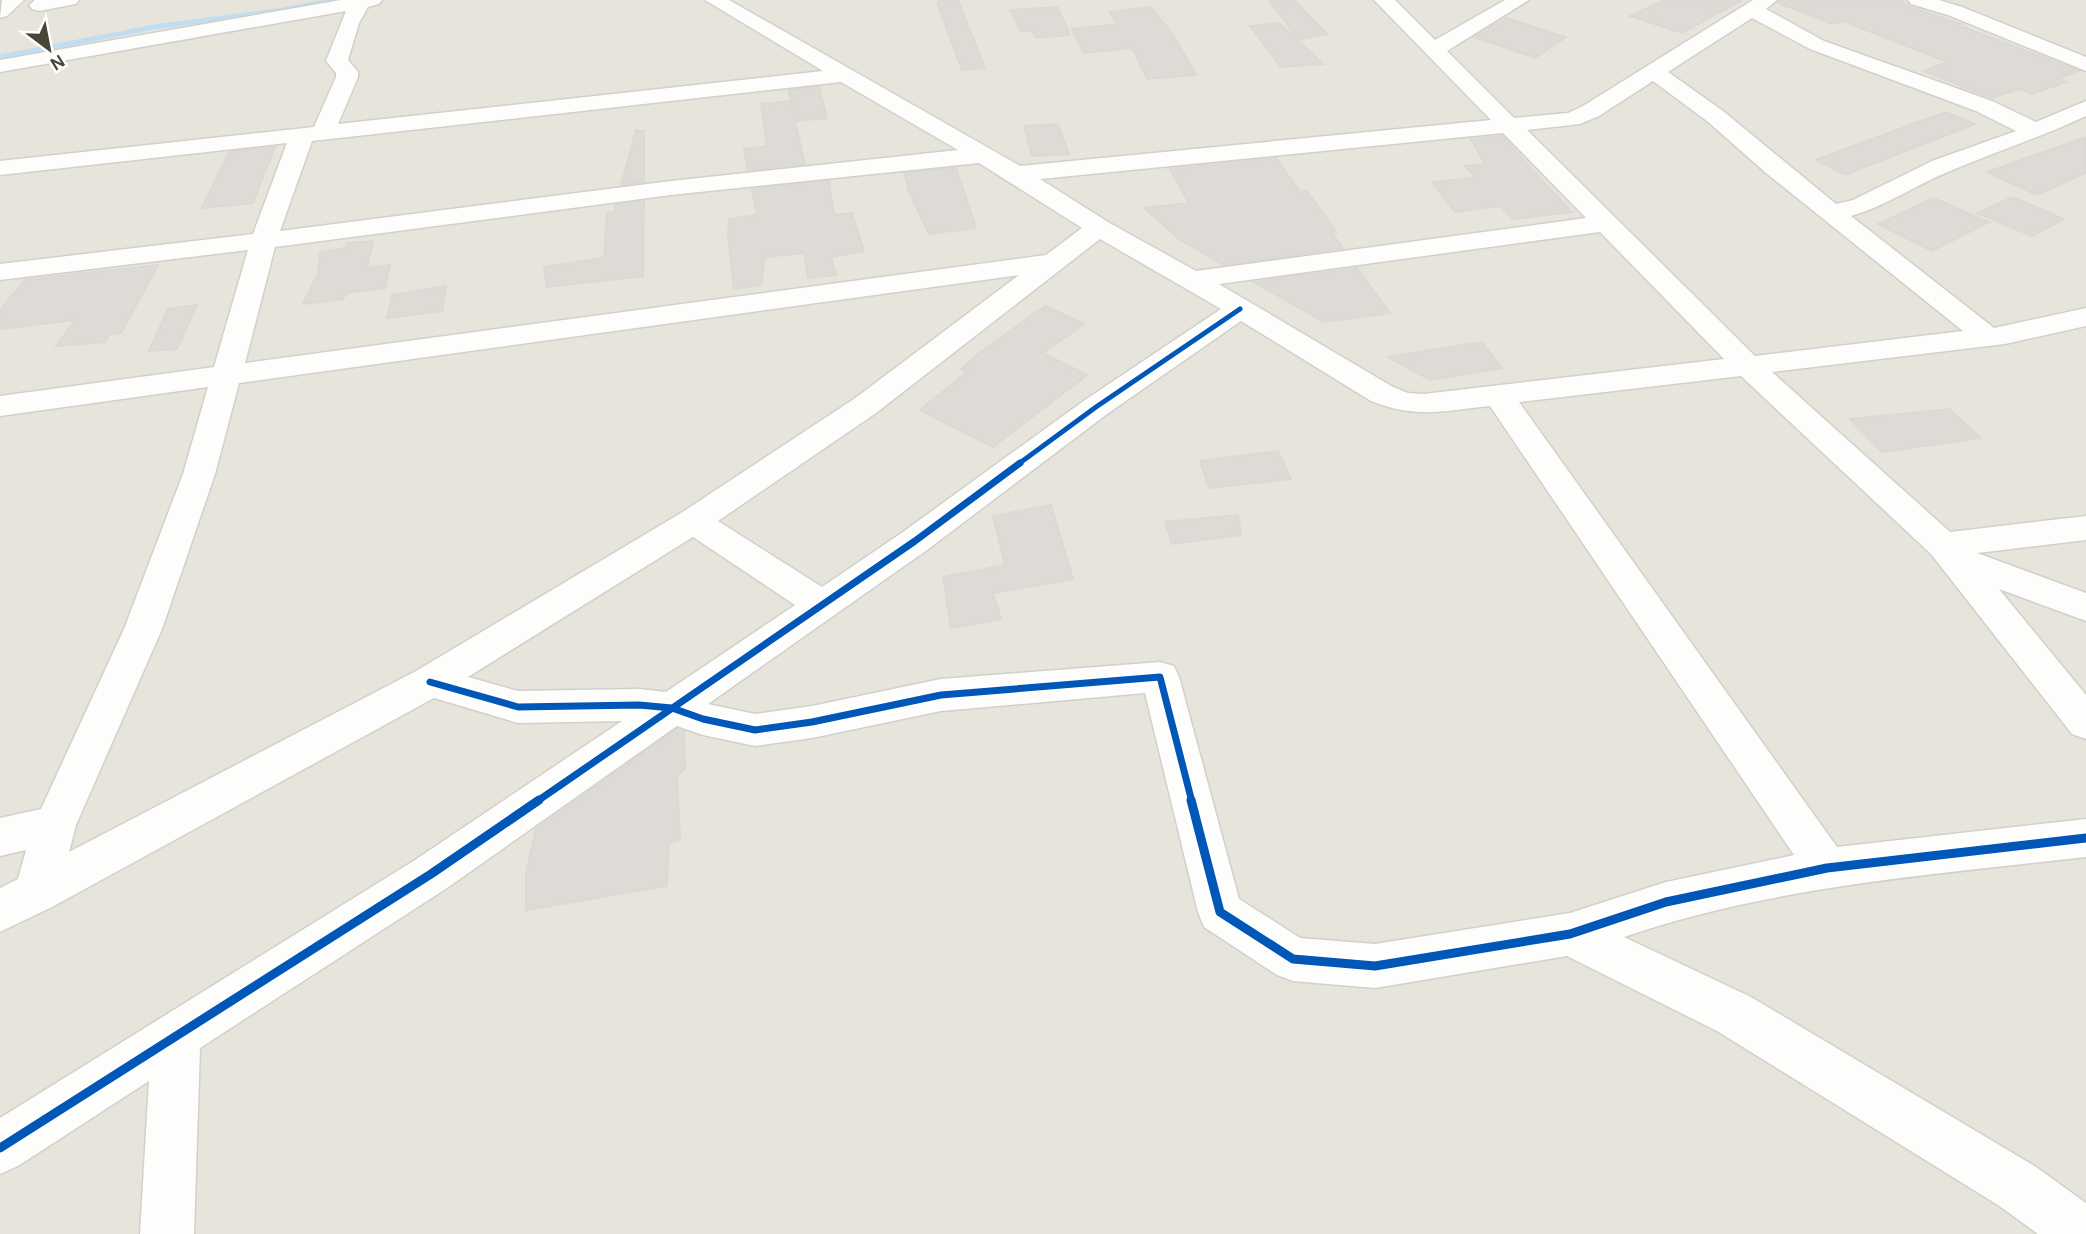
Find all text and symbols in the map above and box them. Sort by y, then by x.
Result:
north arrow [14,14,84,84]
text: N [46,50,69,76]

